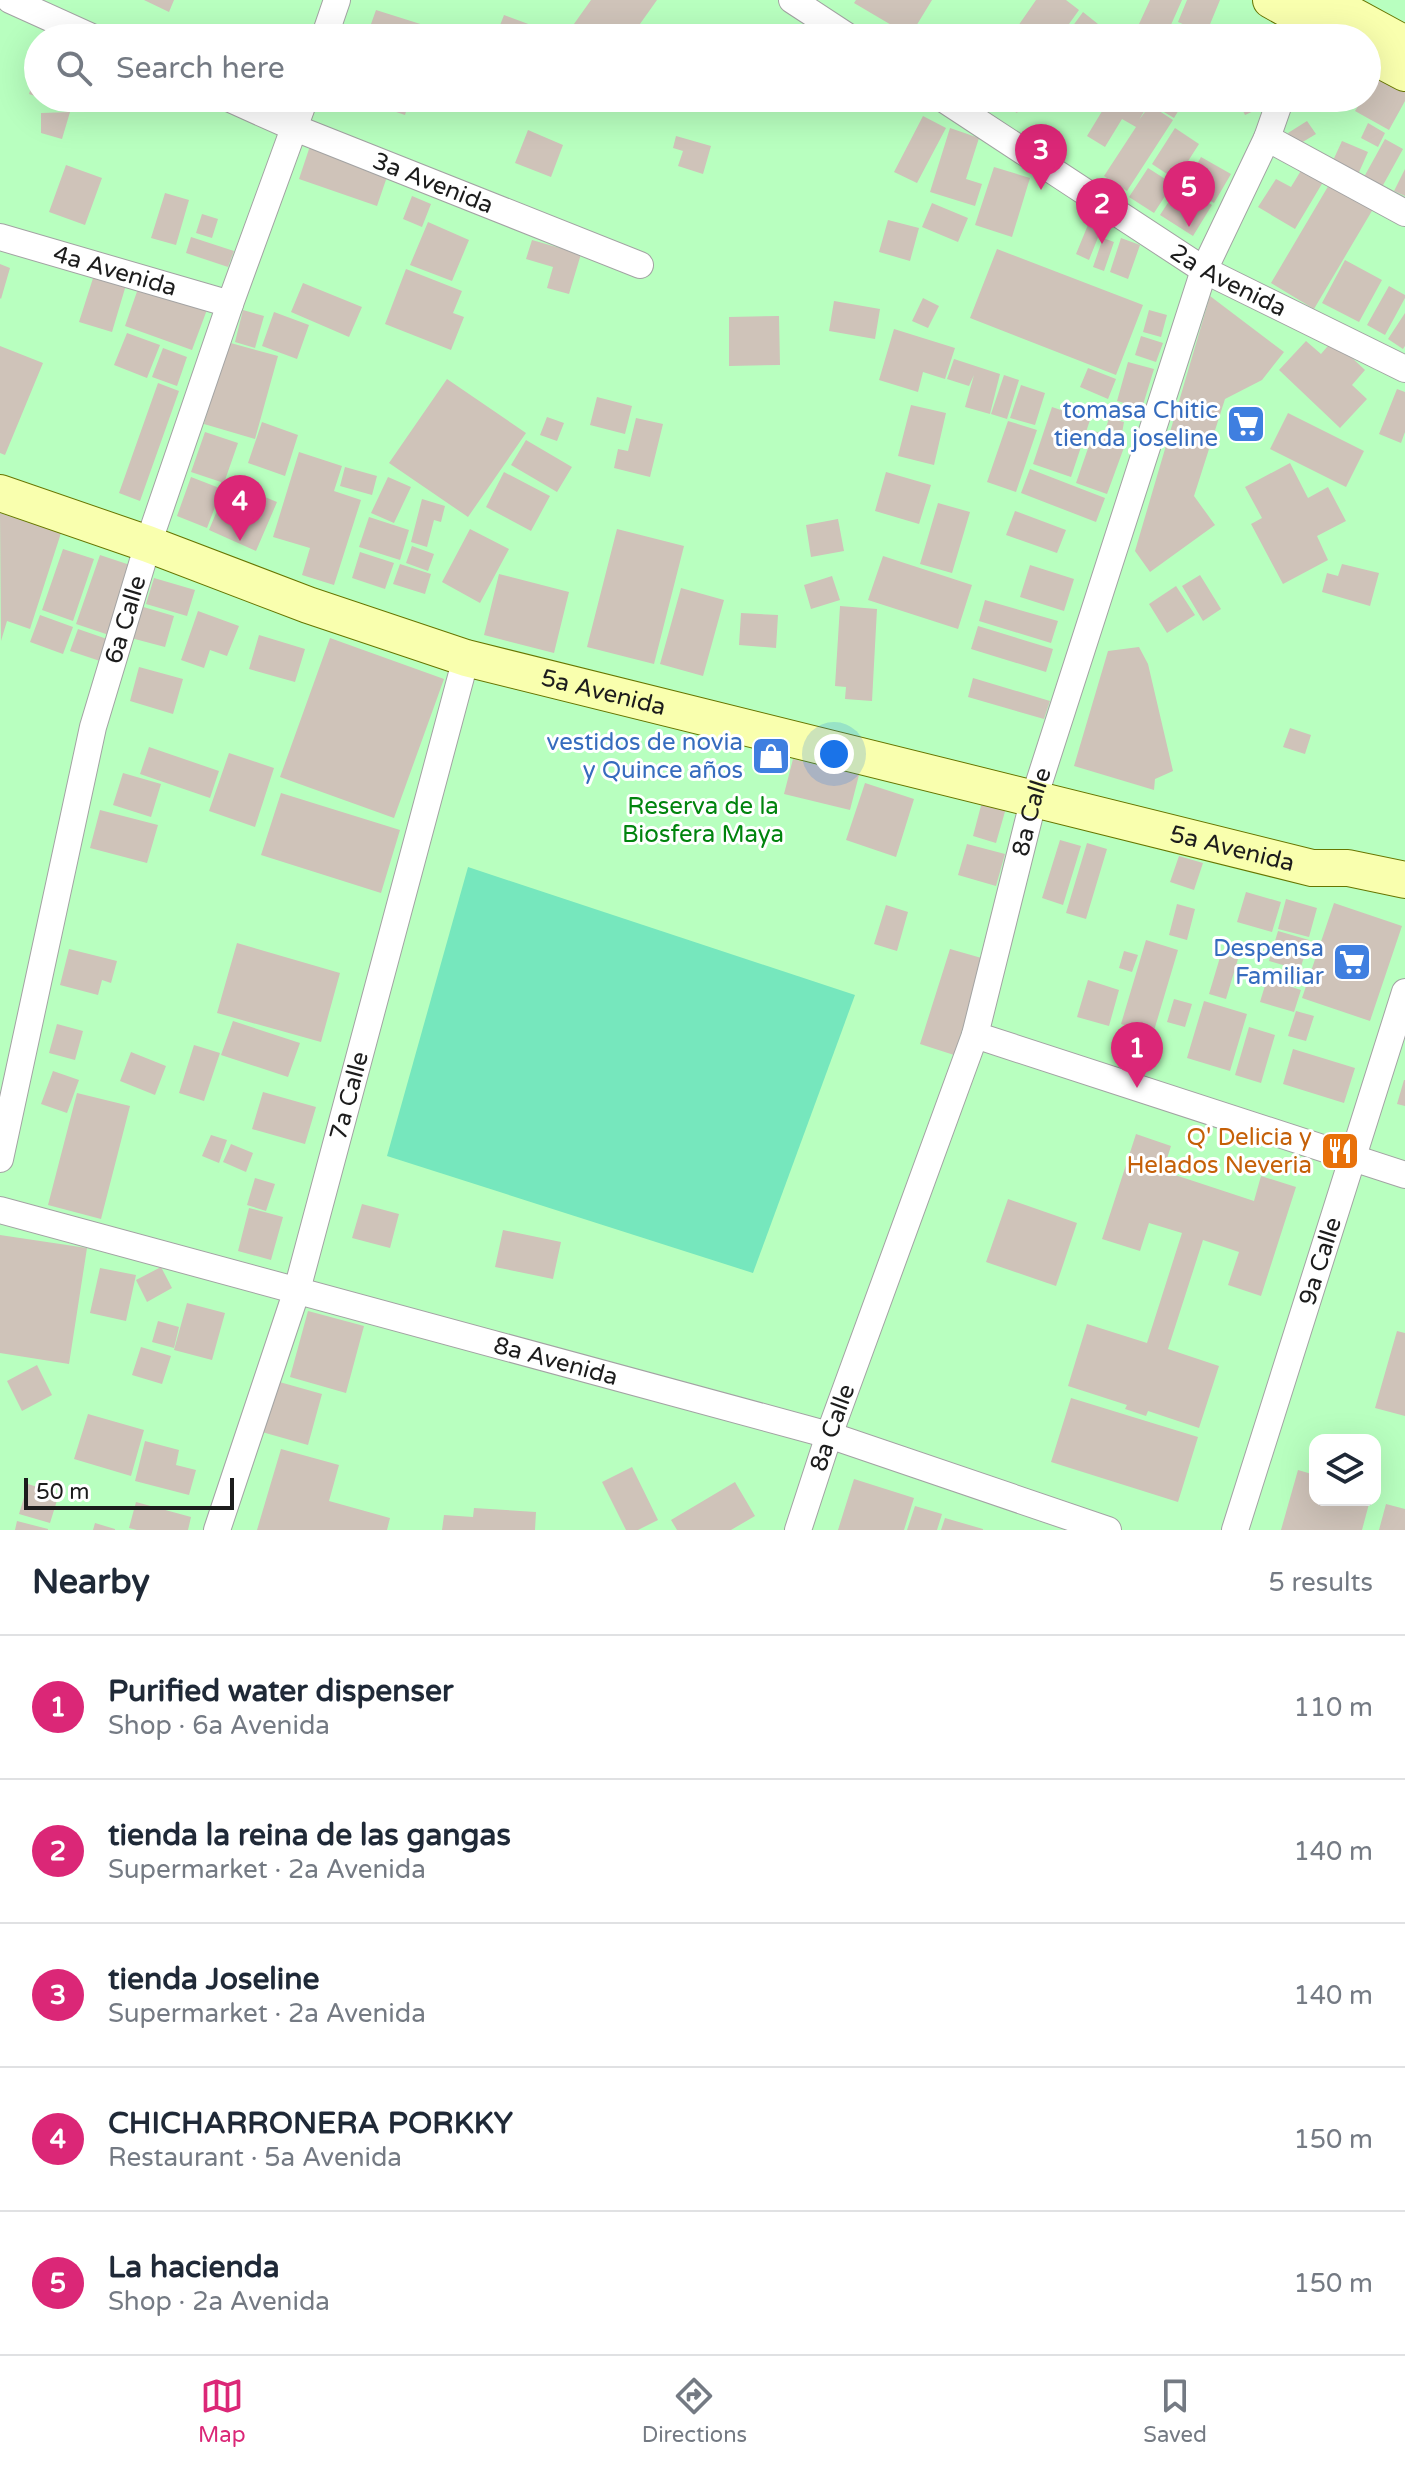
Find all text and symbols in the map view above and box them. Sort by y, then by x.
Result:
search box [24,24,1381,112]
icon: search [52,46,96,90]
text: Search here [116,50,285,87]
pin: 3 [1015,124,1067,190]
street label: 3a Avenida [369,146,498,220]
pin: 5 [1163,161,1215,227]
pin: 2 [1076,178,1128,244]
street label: 2a Avenida [1165,238,1291,323]
street label: 4a Avenida [50,239,180,302]
place label: tomasa Chitic tienda joseline [1054,396,1218,453]
supermarket icon: tomasa Chitic tienda joseline [1225,403,1267,445]
pin: 4 [214,475,266,541]
street label: 6a Calle [98,572,152,667]
street label: 5a Avenida [538,663,669,722]
place label: vestidos de novia y Quince años [547,728,743,785]
your location [814,734,854,774]
shop icon: vestidos de novia y Quince años [750,735,792,777]
street label: 8a Calle [1006,764,1057,859]
park label: Reserva de la Biosfera Maya [622,792,784,849]
street label: 5a Avenida [1167,819,1298,878]
place label: Despensa Familiar [1213,934,1325,991]
supermarket icon: Despensa Familiar [1331,941,1373,983]
pin: 1 [1111,1022,1163,1088]
street label: 7a Calle [323,1048,375,1143]
place label: Q' Delicia y Helados Neveria [1126,1123,1312,1180]
restaurant icon: Q' Delicia y Helados Neveria [1319,1130,1361,1172]
street label: 9a Calle [1292,1214,1347,1309]
street label: 8a Avenida [491,1330,621,1392]
street label: 8a Calle [804,1380,861,1475]
map controls [1309,1434,1381,1506]
button: layers [1309,1434,1381,1506]
scale bar [24,1474,234,1510]
text: 50 m [36,1479,90,1505]
text: Nearby [32,1562,150,1603]
text: 5 results [1268,1567,1373,1598]
text: Purified water dispenser [108,1673,453,1710]
text: 1 [50,1692,66,1723]
text: 110 m [1293,1692,1373,1723]
text: Shop · 6a Avenida [108,1710,330,1741]
text: tienda la reina de las gangas [108,1817,511,1854]
text: 2 [50,1836,66,1867]
text: 140 m [1293,1836,1373,1867]
text: Supermarket · 2a Avenida [108,1854,426,1885]
text: tienda Joseline [108,1961,320,1998]
text: 3 [50,1980,66,2011]
text: 140 m [1293,1980,1373,2011]
text: Supermarket · 2a Avenida [108,1998,426,2029]
text: CHICHARRONERA PORKKY [108,2105,513,2142]
text: 4 [50,2124,66,2155]
text: 150 m [1293,2124,1373,2155]
text: Restaurant · 5a Avenida [108,2142,402,2173]
text: La hacienda [108,2249,280,2286]
text: 5 [50,2268,66,2299]
text: 150 m [1293,2268,1373,2299]
text: Shop · 2a Avenida [108,2286,330,2317]
tab: Map [198,2374,246,2448]
tab: Directions [642,2374,747,2448]
tab: Saved [1143,2374,1207,2448]

